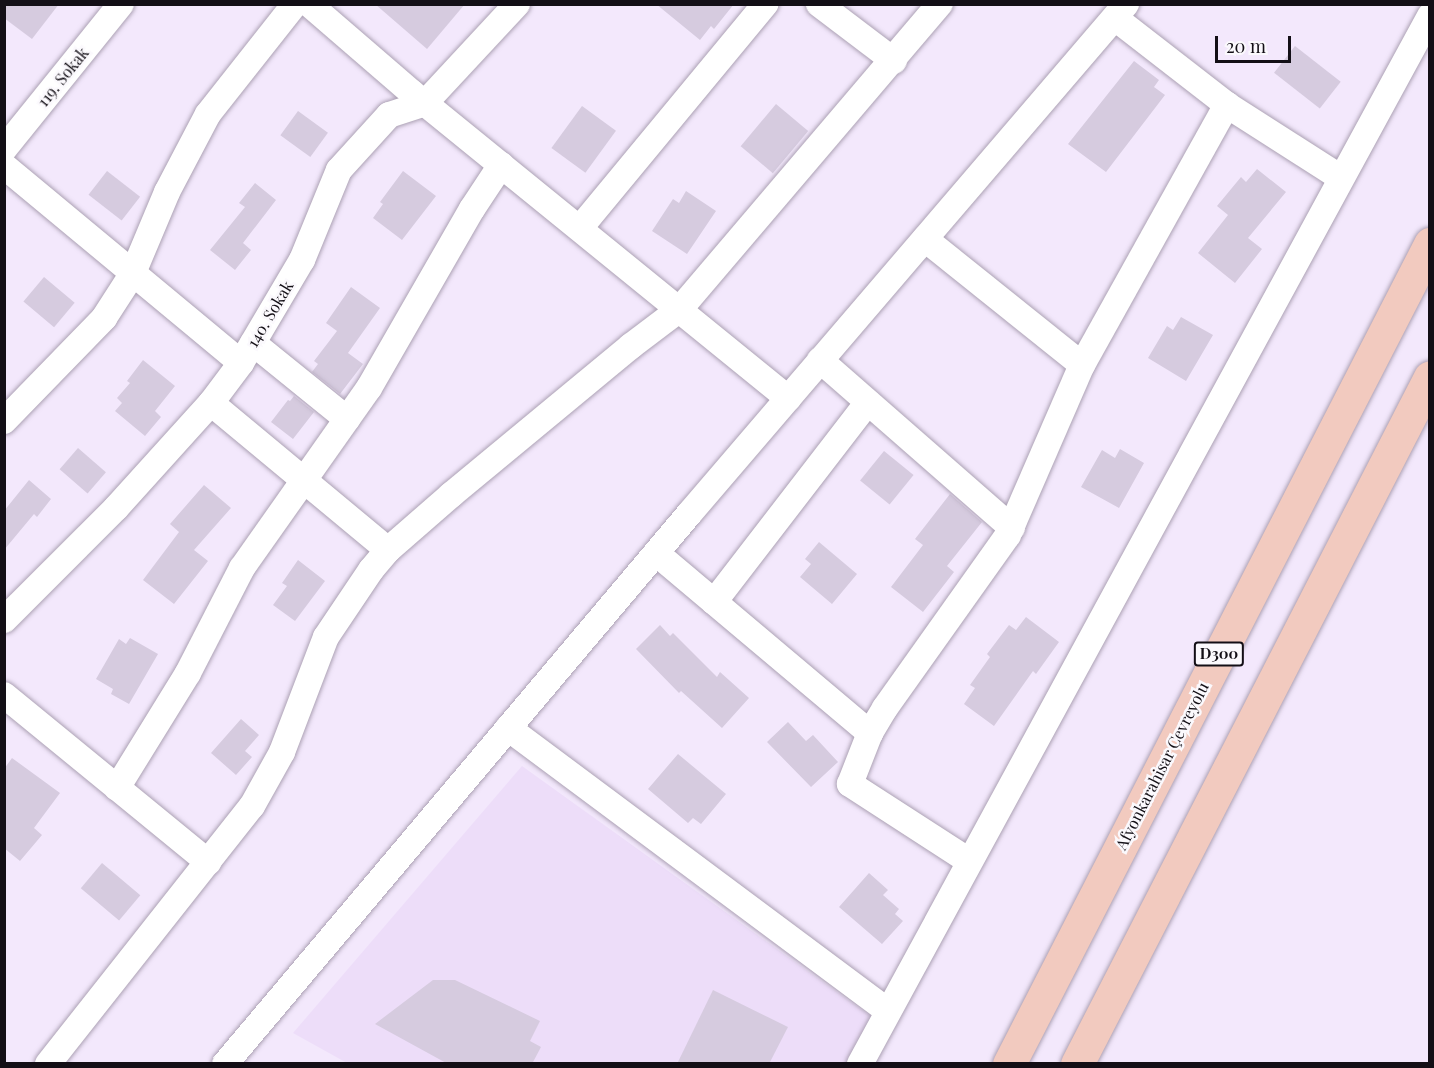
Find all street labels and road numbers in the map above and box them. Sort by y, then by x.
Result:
street label: 119. Sokak [33,44,93,110]
street label: 140. Sokak [243,277,297,351]
road number: D300 [1194,642,1244,666]
street label: Afyonkarahisar Çevreyolu [1111,679,1213,853]

